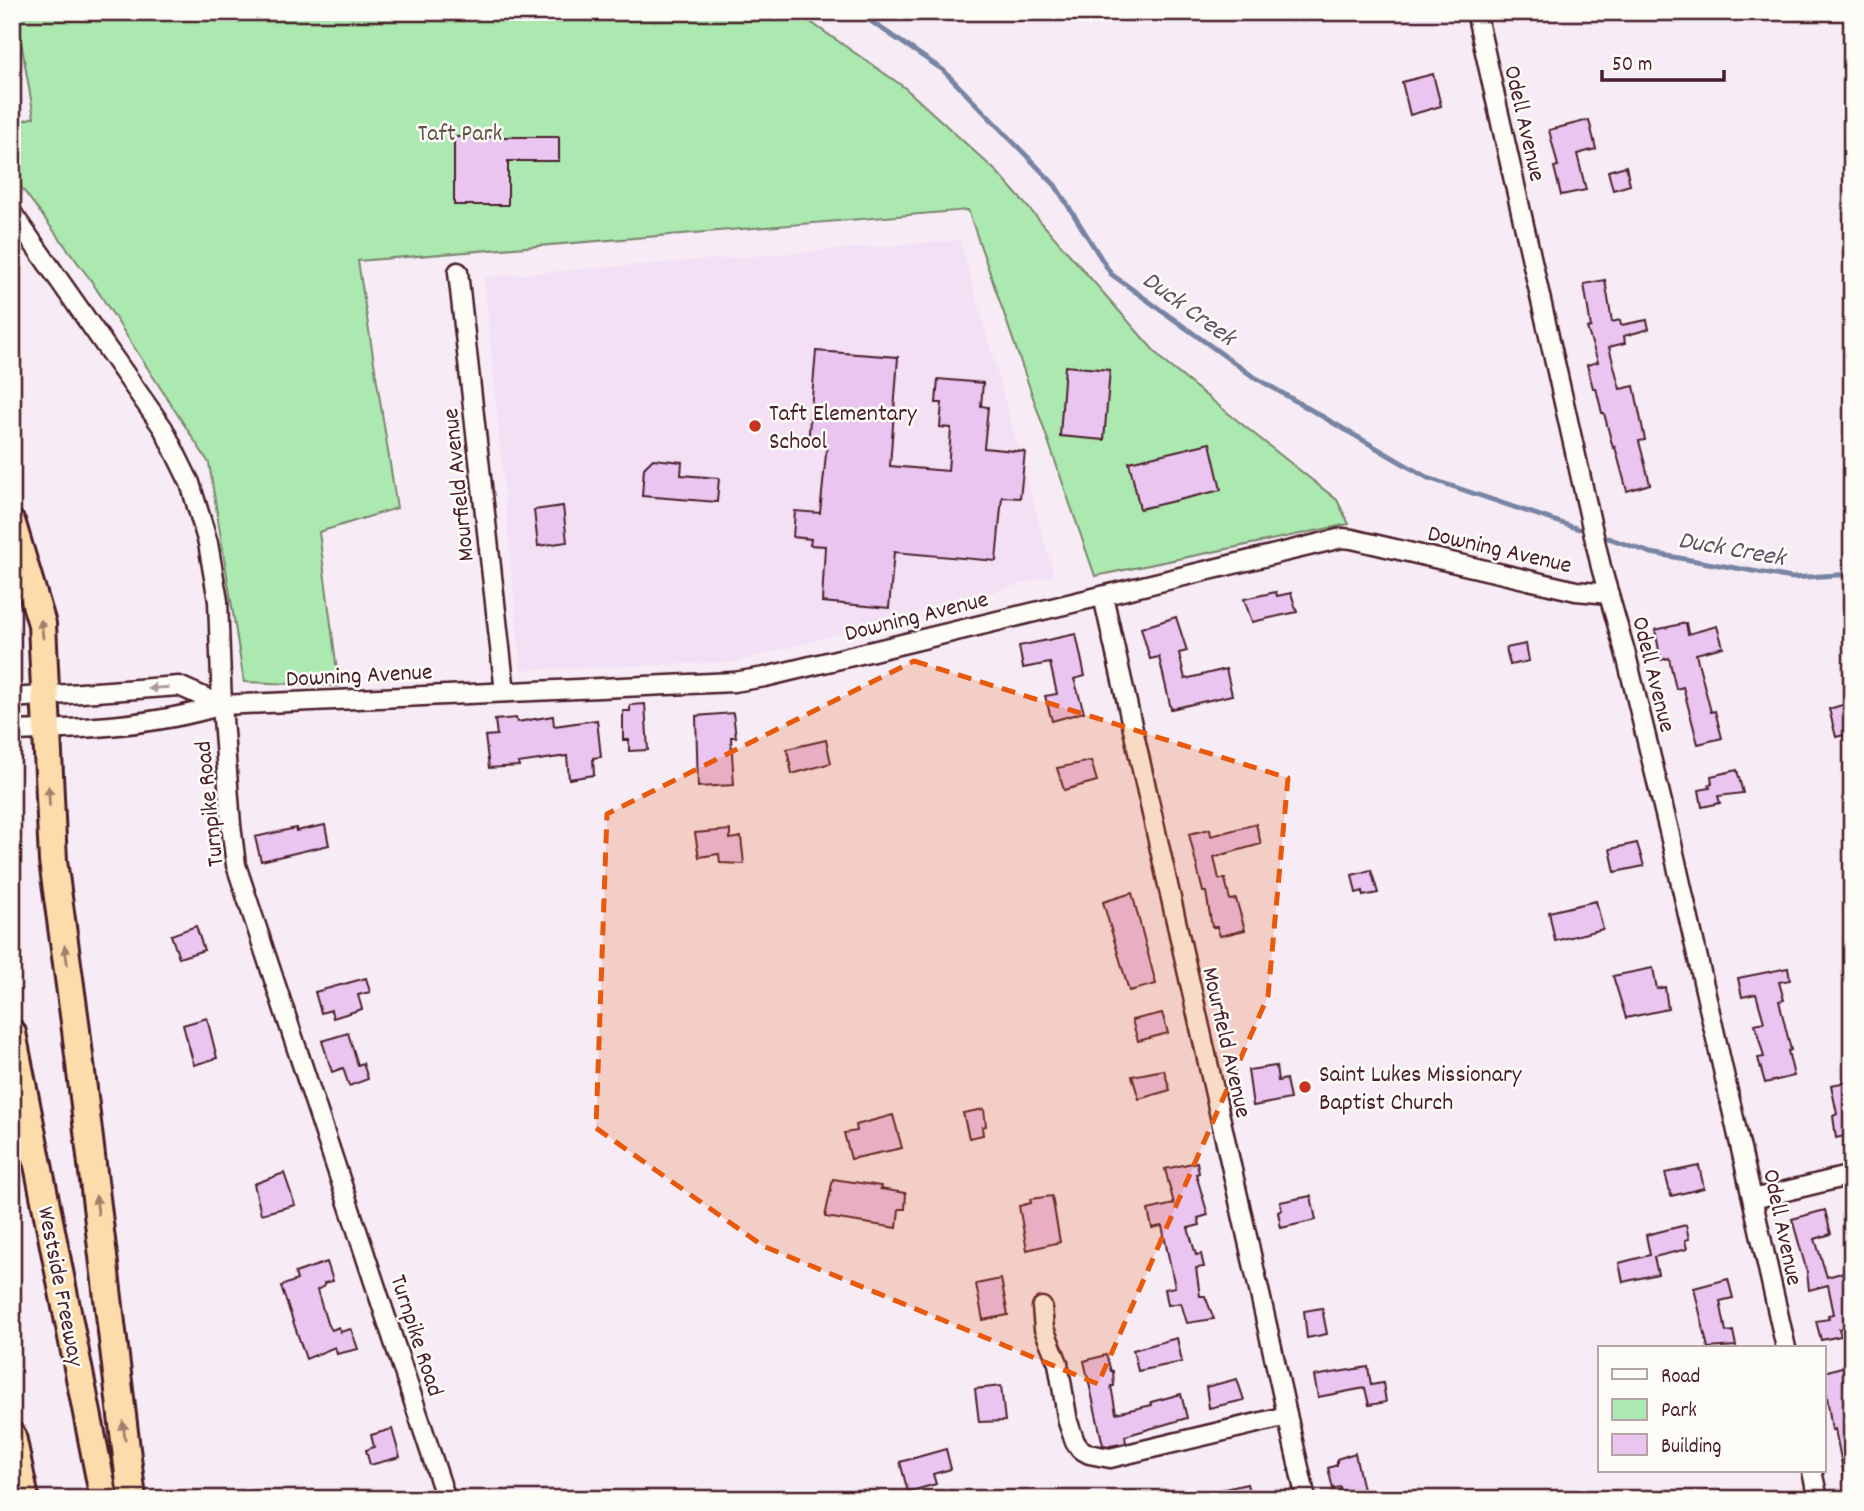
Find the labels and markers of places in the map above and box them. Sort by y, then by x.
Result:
place label: Taft Elementary School [769,398,918,460]
marker: Taft Elementary School [747,418,763,434]
place label: Saint Lukes Missionary Baptist Church [1319,1059,1523,1121]
marker: Saint Lukes Missionary Baptist Church [1297,1079,1313,1095]

